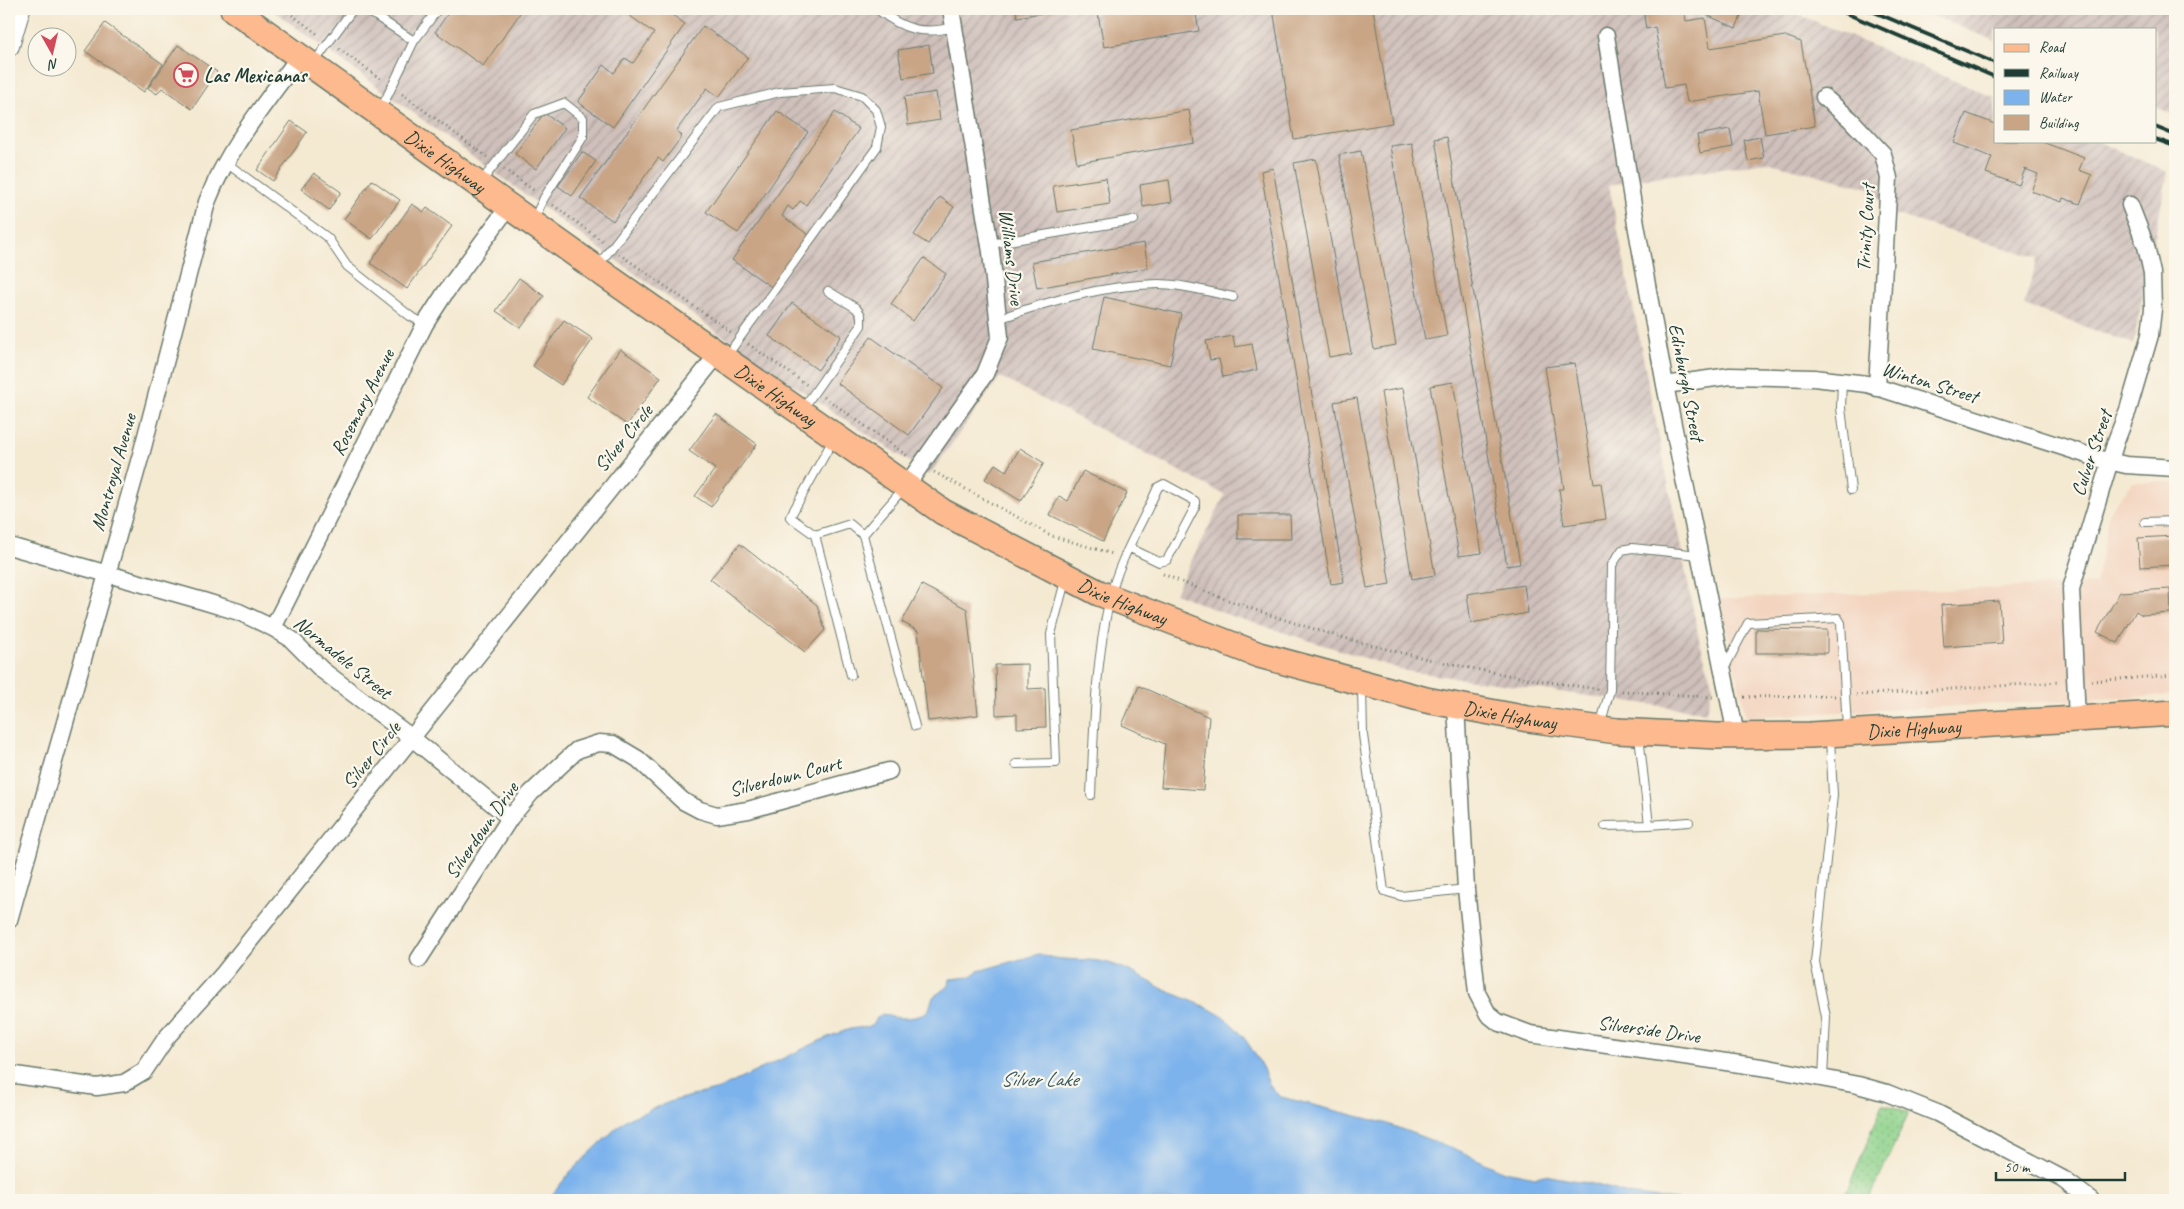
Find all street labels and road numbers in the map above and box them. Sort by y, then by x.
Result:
street label: Dixie Highway [399,124,491,199]
street label: Trinity Court [1851,180,1880,272]
street label: Williams Drive [993,208,1030,308]
street label: Edinburgh Street [1663,321,1711,446]
street label: Rosemary Avenue [325,343,401,460]
street label: Winton Street [1879,356,1984,410]
street label: Dixie Highway [730,358,822,433]
street label: Silver Circle [589,398,659,477]
street label: Culver Street [2065,404,2119,499]
street label: Montroyal Avenue [85,409,143,534]
street label: Dixie Highway [1074,572,1172,632]
street label: Normadele Street [289,610,399,706]
street label: Dixie Highway [1461,695,1559,736]
street label: Dixie Highway [1866,714,1963,745]
street label: Silver Circle [337,715,407,794]
street label: Silverdown Court [727,750,846,802]
street label: Silverdown Drive [439,776,525,884]
street label: Silverside Drive [1596,1010,1703,1049]

